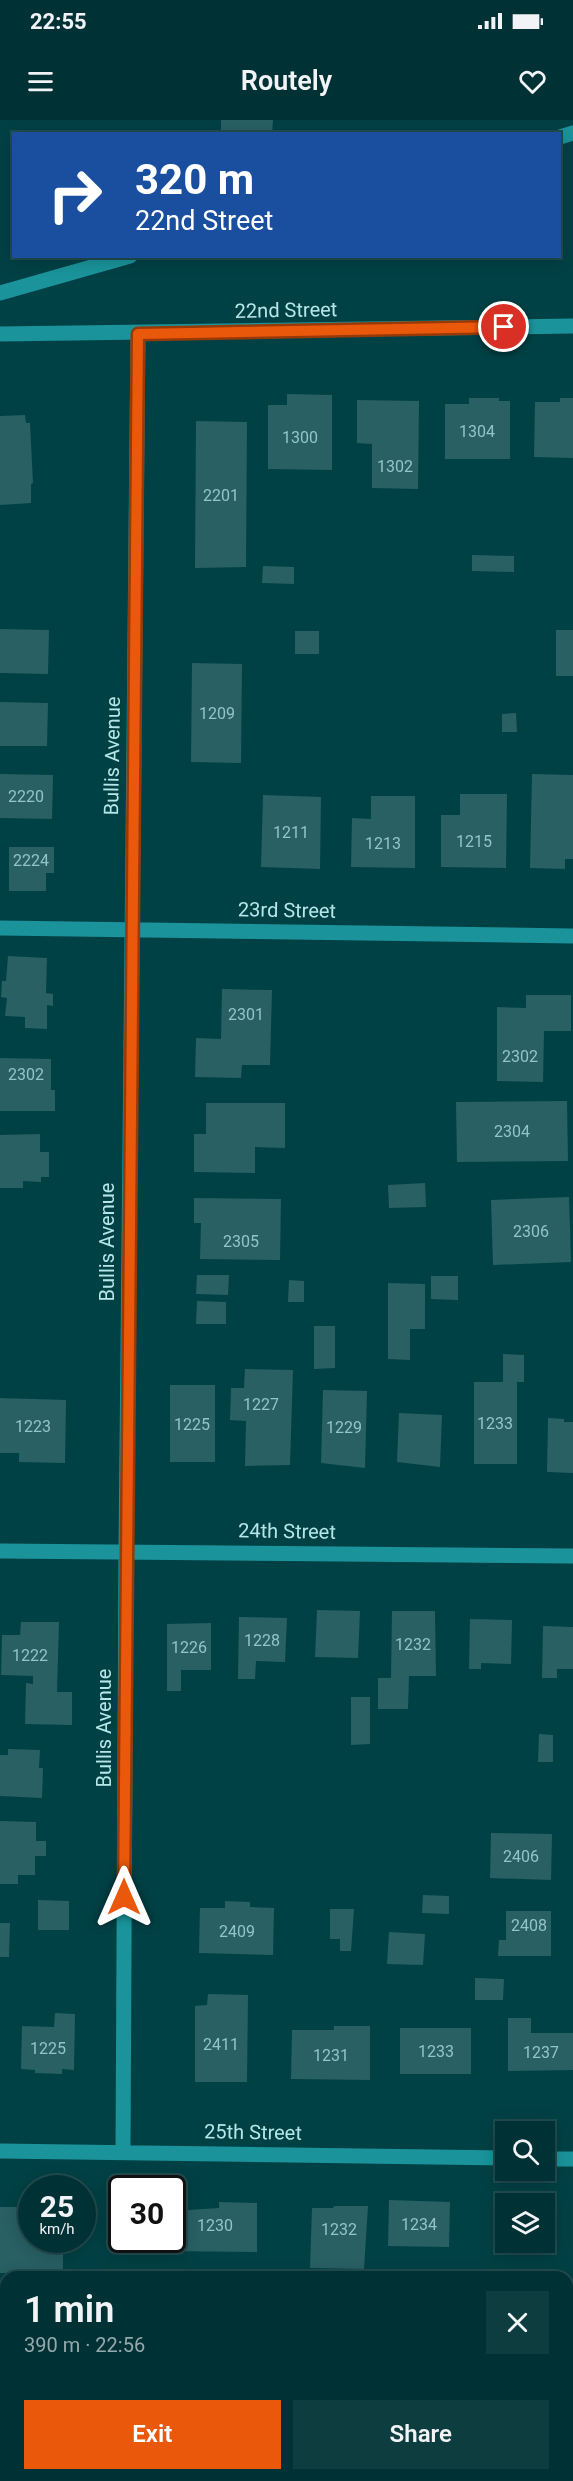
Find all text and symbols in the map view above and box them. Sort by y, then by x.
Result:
text: 22:55 [30,9,87,34]
icon: menu [24,65,57,98]
text: Routely [241,65,332,97]
icon: heart [516,65,549,98]
text: 320 m [135,155,254,204]
icon: right [36,156,114,234]
text: 22nd Street [135,205,273,237]
street label: 22nd Street [235,297,337,323]
pin [478,301,529,352]
icon: arrive [487,310,520,343]
house number: 1304 [459,422,495,441]
house number: 1300 [282,428,318,447]
house number: 1302 [377,457,413,476]
house number: 2201 [203,486,239,505]
street label: Bullis Avenue [99,696,125,816]
house number: 1209 [199,704,235,723]
house number: 2220 [8,787,44,806]
house number: 1211 [273,823,309,842]
house number: 1215 [456,832,492,851]
house number: 1213 [365,834,401,853]
house number: 2224 [13,851,49,870]
street label: 23rd Street [238,897,336,923]
house number: 2301 [228,1005,264,1024]
house number: 2302 [502,1047,538,1066]
house number: 2302 [8,1065,44,1084]
house number: 2304 [494,1122,530,1141]
street label: Bullis Avenue [95,1183,119,1301]
house number: 2306 [513,1222,549,1241]
house number: 2305 [223,1232,259,1251]
house number: 1227 [243,1395,279,1414]
house number: 1233 [477,1414,513,1433]
house number: 1225 [174,1415,210,1434]
house number: 1223 [15,1417,51,1436]
house number: 1229 [326,1418,362,1437]
street label: 24th Street [238,1518,336,1544]
house number: 1228 [244,1631,280,1650]
house number: 1232 [395,1635,431,1654]
house number: 1226 [171,1638,207,1657]
house number: 1222 [12,1646,48,1665]
street label: Bullis Avenue [92,1669,116,1787]
house number: 2406 [503,1847,539,1866]
position arrow [92,1865,156,1929]
house number: 2408 [511,1916,547,1935]
house number: 2409 [219,1922,255,1941]
house number: 2411 [203,2035,239,2054]
house number: 1225 [30,2039,66,2058]
house number: 1233 [418,2042,454,2061]
house number: 1237 [523,2043,559,2062]
house number: 1231 [313,2046,349,2065]
street label: 25th Street [204,2119,302,2145]
map controls [495,2121,555,2253]
button: search [495,2121,555,2181]
speed limit sign: 30 [108,2175,186,2253]
text: 25 [40,2189,74,2224]
button: layers [495,2193,555,2253]
house number: 1234 [401,2215,437,2234]
house number: 1230 [197,2216,233,2235]
text: km/h [39,2220,75,2238]
house number: 1232 [321,2220,357,2239]
text: 1 min [24,2289,114,2331]
button: close [486,2291,549,2354]
text: 390 m · 22:56 [24,2333,145,2357]
button: Exit [24,2400,281,2469]
button: Share [293,2400,549,2469]

